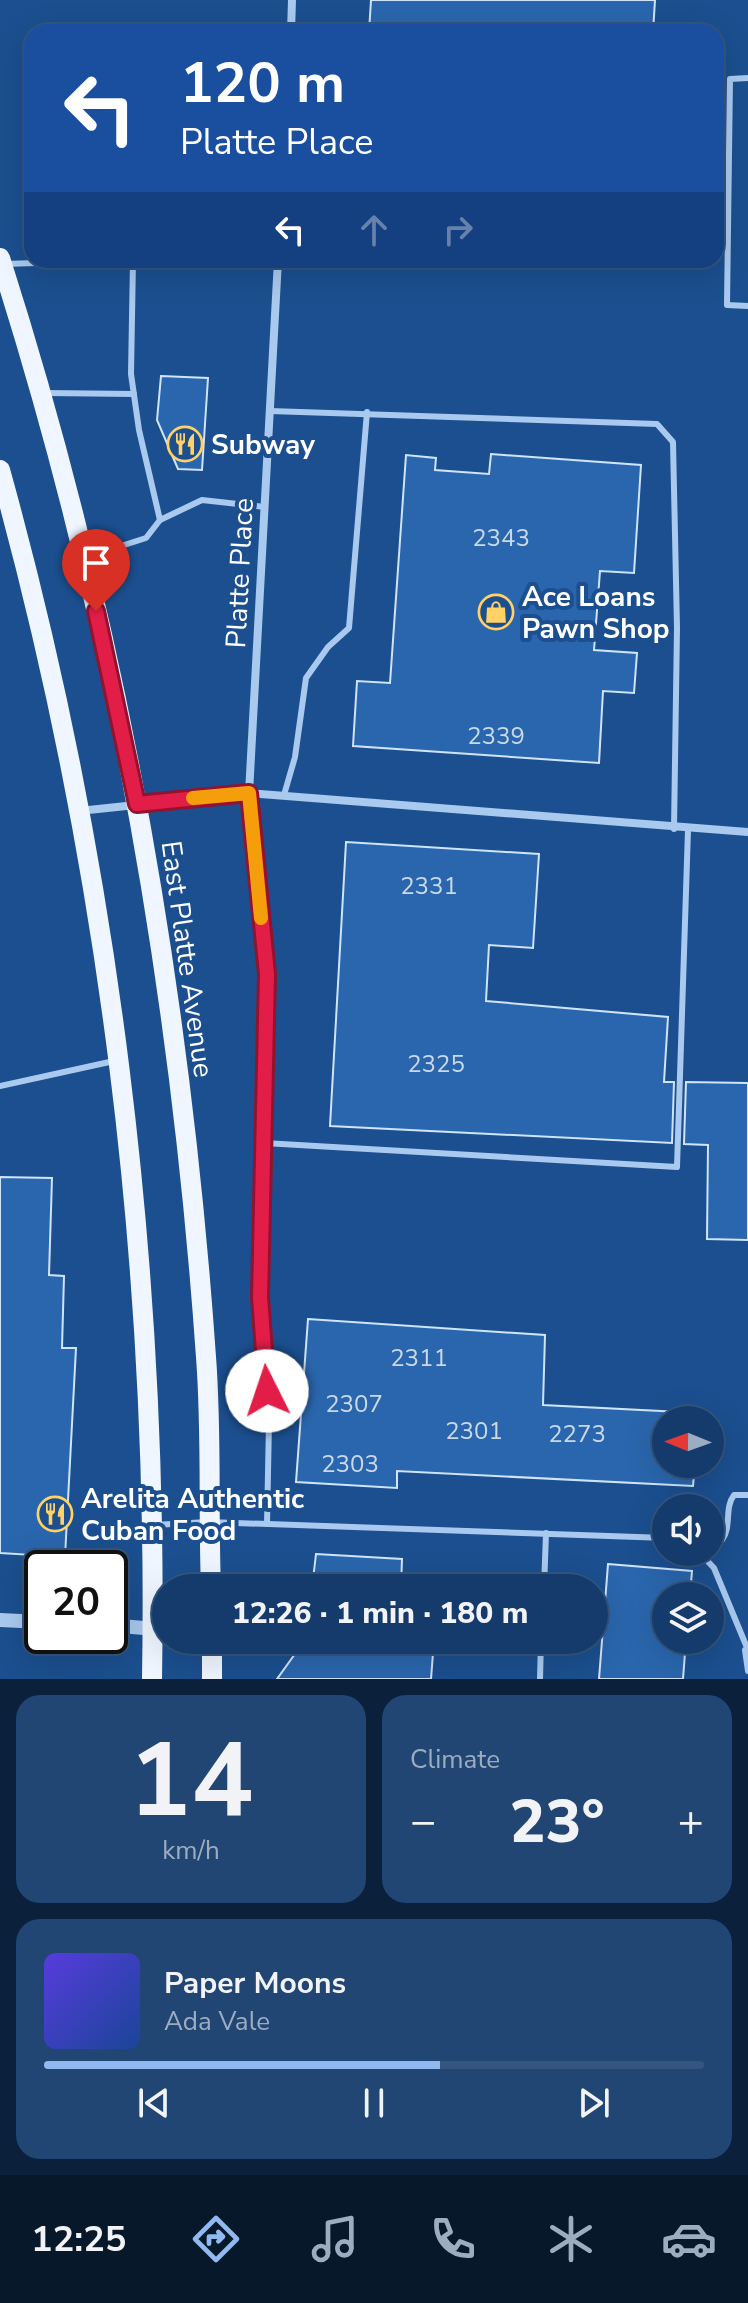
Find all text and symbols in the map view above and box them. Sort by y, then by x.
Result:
text: 120 m [180,45,345,122]
icon: left [48,56,152,160]
text: Platte Place [180,118,373,167]
icon: left [268,208,312,252]
icon: ahead [352,208,396,252]
icon: right [436,208,480,252]
restaurant icon: Subway [166,425,204,463]
place label: Subway [211,426,315,464]
street label: Platte Place [217,497,263,649]
house number: 2343 [472,522,530,554]
pin [62,529,130,611]
icon: arrive [74,541,118,585]
place label: Ace Loans Pawn Shop [522,578,670,648]
shop icon: Ace Loans Pawn Shop [477,593,515,631]
house number: 2339 [467,720,525,752]
street label: East Platte Avenue [152,838,222,1080]
house number: 2331 [400,870,458,902]
house number: 2325 [407,1048,465,1080]
house number: 2311 [390,1342,448,1374]
position arrow [225,1349,309,1433]
house number: 2307 [325,1388,383,1420]
north arrow [652,1406,724,1478]
map controls [652,1406,724,1654]
house number: 2301 [445,1415,503,1447]
house number: 2273 [548,1418,606,1450]
house number: 2303 [321,1448,379,1480]
place label: Arelita Authentic Cuban Food [81,1480,304,1550]
button: sound [652,1494,724,1566]
restaurant icon: Arelita Authentic Cuban Food [36,1495,74,1533]
speed limit sign: 20 [24,1550,128,1654]
button: layers [652,1582,724,1654]
text: 12:26 · 1 min · 180 m [232,1593,528,1634]
text: 14 [129,1710,253,1852]
text: Climate [410,1742,500,1777]
text: 23° [509,1781,605,1863]
text: − [410,1792,436,1852]
text: + [678,1792,704,1852]
text: km/h [162,1833,220,1868]
text: Paper Moons [164,1963,346,2004]
text: Ada Vale [164,2004,270,2039]
icon: previous [132,2081,176,2125]
icon: pause [352,2081,396,2125]
icon: next [572,2081,616,2125]
icon: directions [188,2211,244,2267]
icon: music [307,2211,363,2267]
icon: phone [425,2211,481,2267]
icon: climate [543,2211,599,2267]
icon: car [661,2211,717,2267]
text: 12:25 [31,2215,126,2264]

